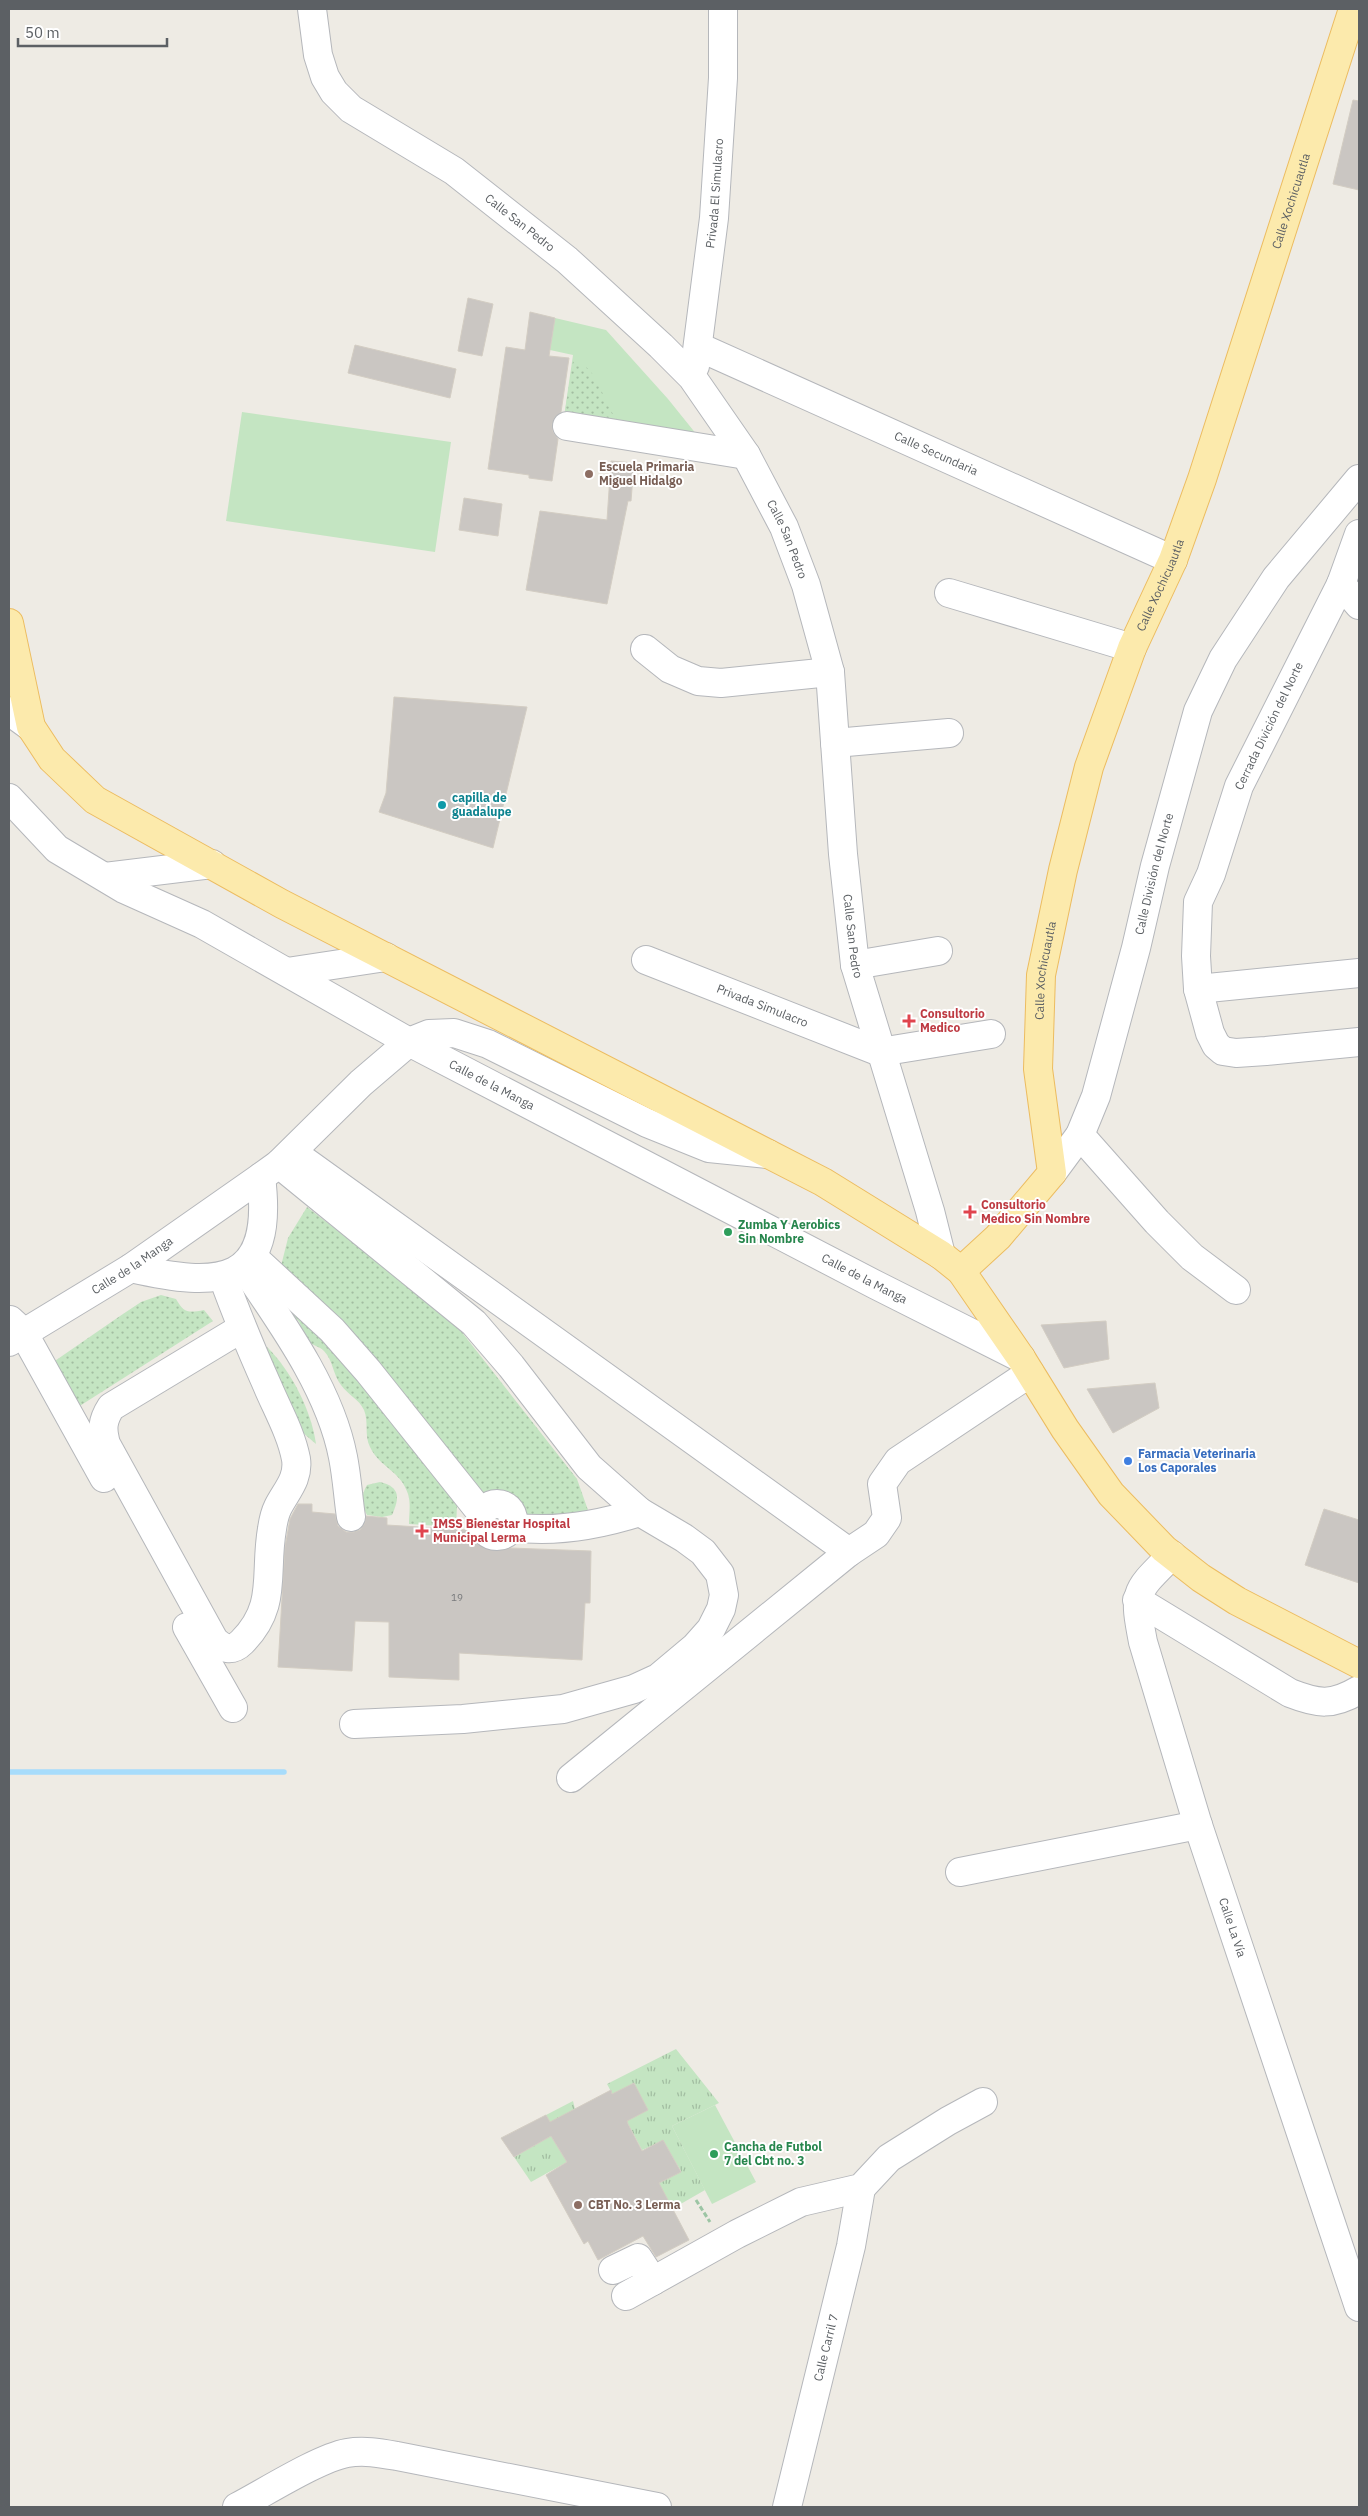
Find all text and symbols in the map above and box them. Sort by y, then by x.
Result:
scale bar [18,15,166,47]
text: 50 m [25,23,60,42]
street label: Privada El Simulacro [702,137,726,249]
street label: Calle Xochicuautla [1268,151,1313,251]
street label: Calle San Pedro [482,190,558,255]
street label: Calle Secundaria [892,428,981,479]
place label: Escuela Primaria Miguel Hidalgo [599,459,695,488]
marker: Escuela Primaria Miguel Hidalgo [583,468,595,480]
street label: Calle San Pedro [764,497,811,581]
street label: Calle Xochicuautla [1133,536,1187,634]
street label: Cerrada Divición del Norte [1231,659,1306,792]
place label: capilla de guadalupe [452,790,512,819]
marker: capilla de guadalupe [436,799,448,811]
street label: Calle División del Norte [1131,811,1176,936]
street label: Calle San Pedro [840,893,867,980]
street label: Calle Xochicuautla [1032,919,1059,1020]
street label: Privada Simulacro [715,981,811,1030]
place label: Consultorio Medico [920,1006,985,1035]
marker: Consultorio Medico [902,1014,916,1028]
street label: Calle de la Manga [447,1056,538,1113]
place label: Consultorio Medico Sin Nombre [981,1197,1090,1226]
marker: Consultorio Medico Sin Nombre [963,1205,977,1219]
place label: Zumba Y Aerobics Sin Nombre [738,1217,840,1246]
marker: Zumba Y Aerobics Sin Nombre [722,1226,734,1238]
street label: Calle de la Manga [88,1233,176,1297]
street label: Calle de la Manga [819,1250,910,1307]
place label: Farmacia Veterinaria Los Caporales [1138,1446,1256,1475]
marker: Farmacia Veterinaria Los Caporales [1122,1455,1134,1467]
place label: IMSS Bienestar Hospital Municipal Lerma [433,1516,570,1545]
marker: IMSS Bienestar Hospital Municipal Lerma [415,1524,429,1538]
house number: 19 [451,1591,463,1604]
street label: Calle La Vía [1216,1896,1250,1960]
place label: Cancha de Futbol 7 del Cbt no. 3 [724,2139,822,2168]
marker: Cancha de Futbol 7 del Cbt no. 3 [708,2148,720,2160]
place label: CBT No. 3 Lerma [588,2197,681,2212]
marker: CBT No. 3 Lerma [572,2199,584,2211]
street label: Calle Carril 7 [810,2312,841,2383]

